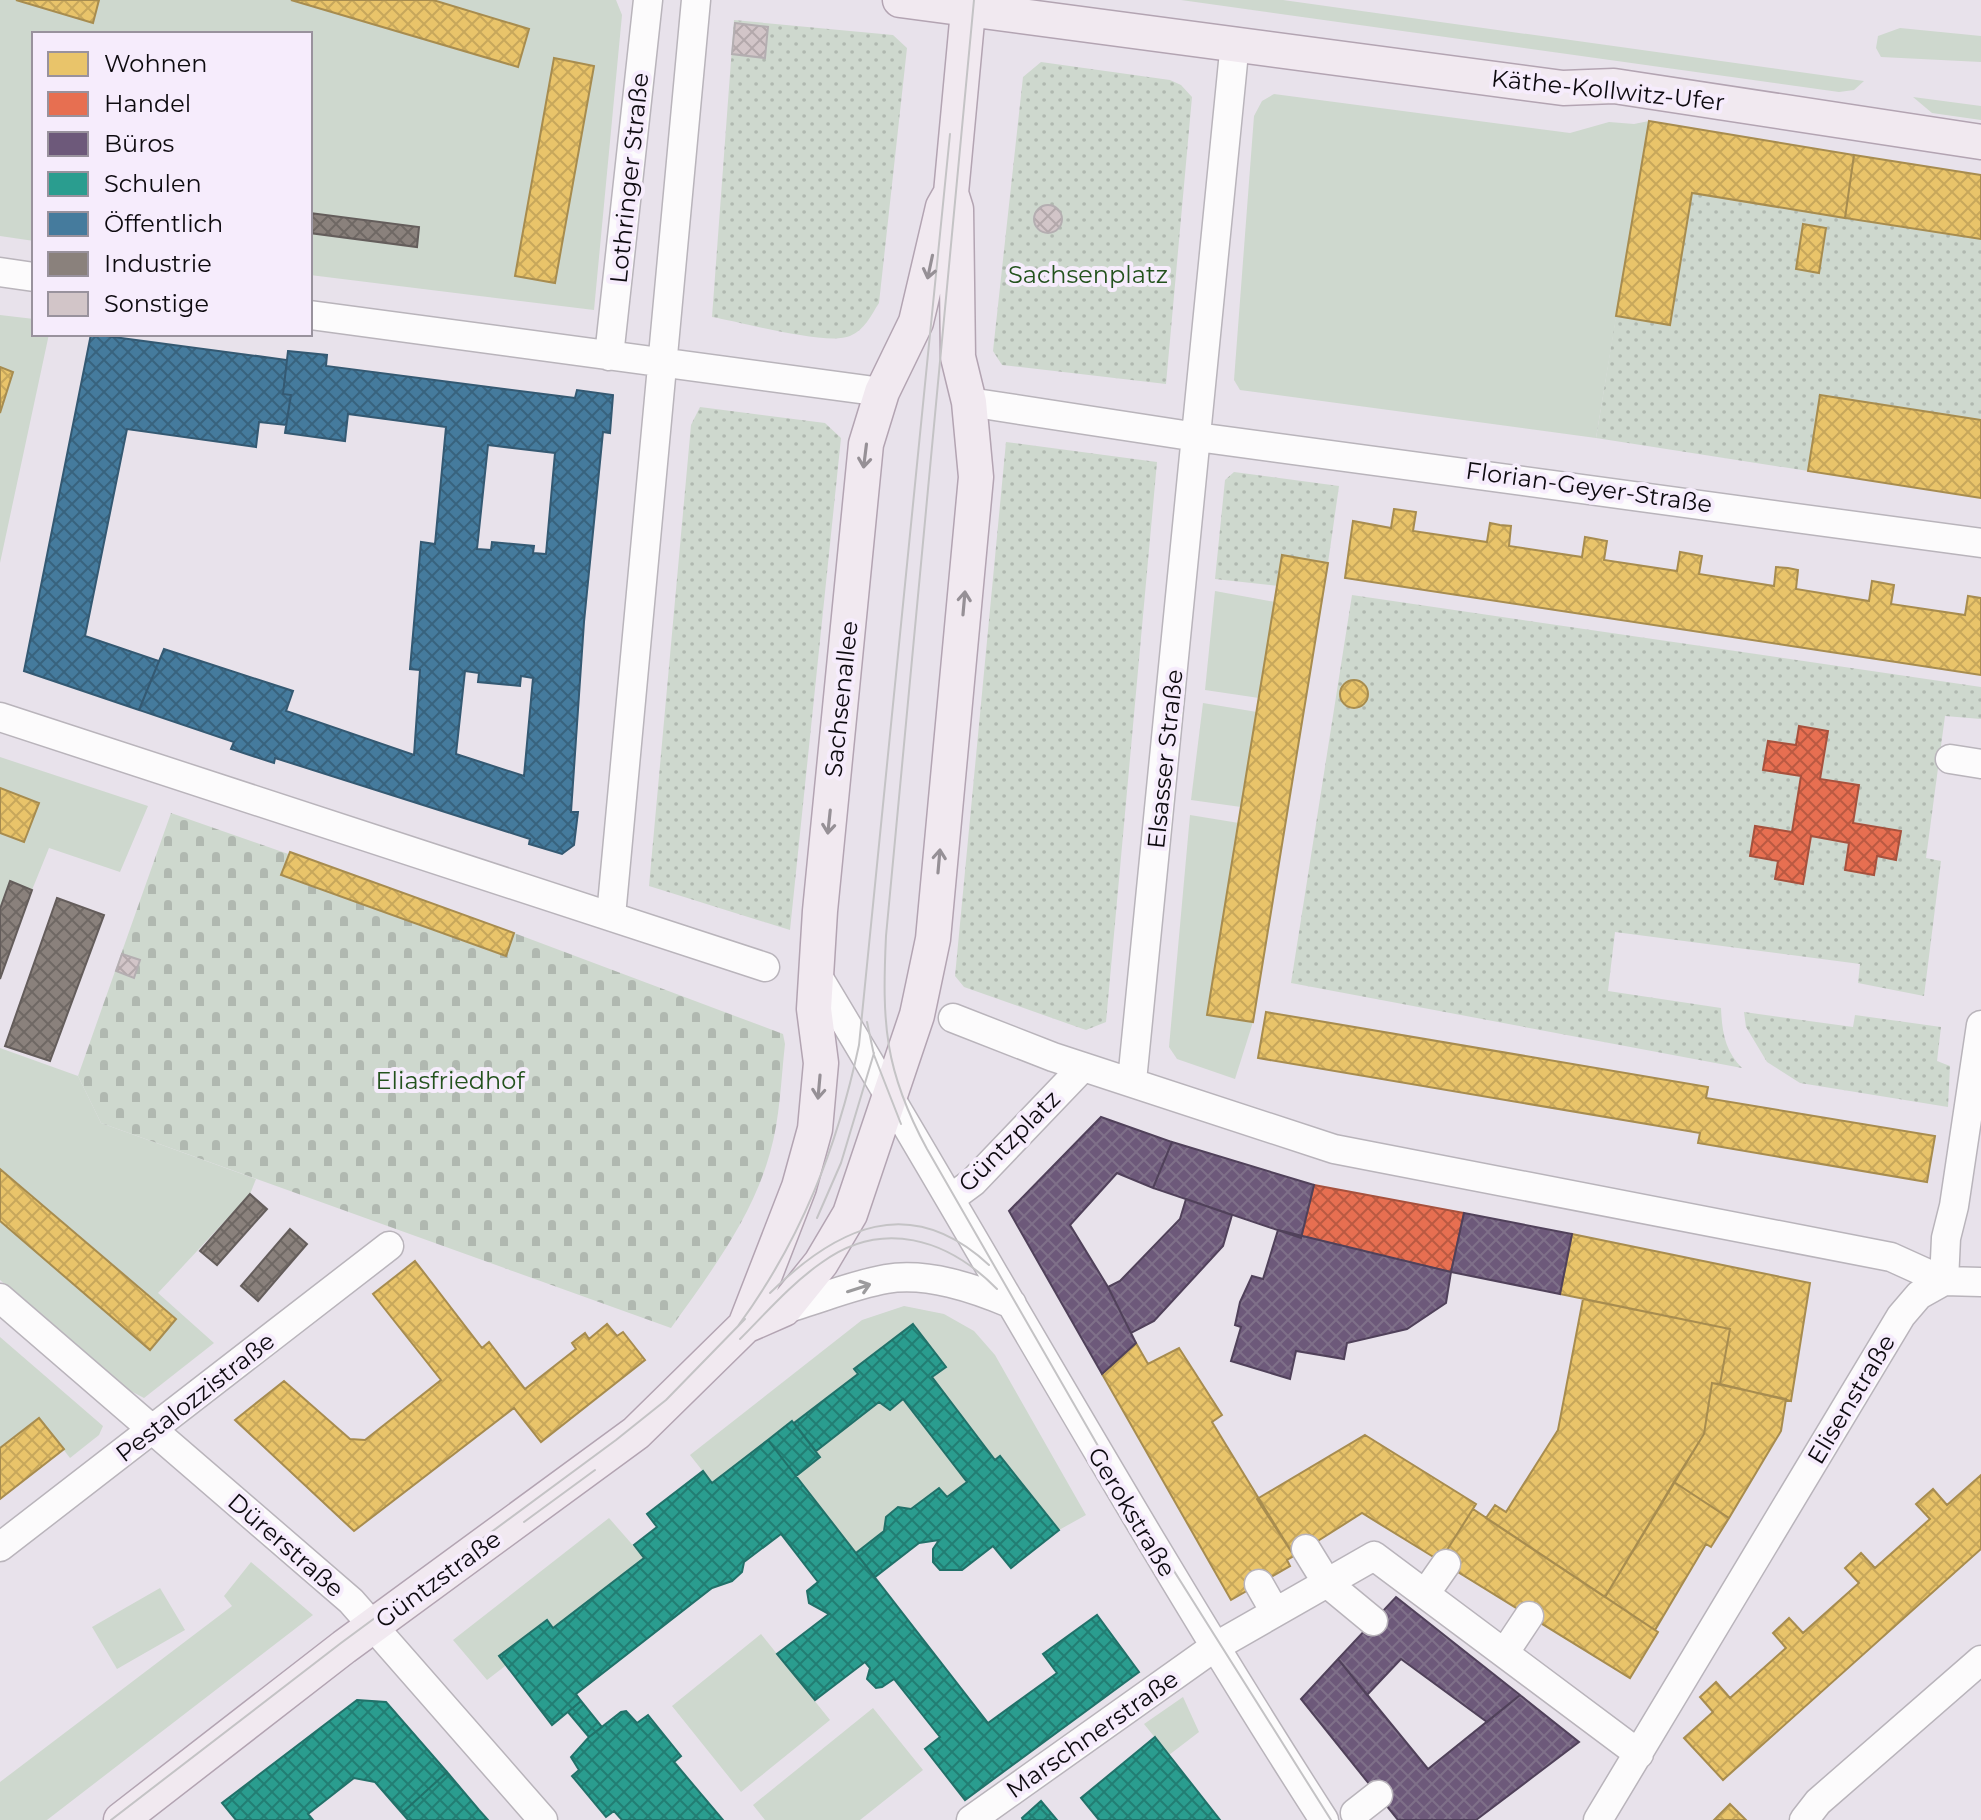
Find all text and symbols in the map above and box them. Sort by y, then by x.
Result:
legend [32,32,312,336]
text: Wohnen [104,49,208,78]
street label: Käthe-Kollwitz-Ufer [1490,63,1726,117]
street label: Lothringer Straße [604,71,654,285]
text: Handel [104,89,191,118]
text: Büros [104,129,174,158]
text: Schulen [104,169,202,198]
text: Öffentlich [104,209,223,238]
text: Industrie [104,249,212,278]
one-way arrow [922,254,937,280]
park label: Sachsenplatz [1008,260,1168,289]
text: Sonstige [104,289,209,318]
one-way arrow [857,442,872,468]
street label: Florian-Geyer-Straße [1464,455,1714,519]
one-way arrow [957,590,972,617]
street label: Sachsenallee [818,619,864,779]
street label: Elsasser Straße [1141,668,1189,850]
one-way arrow [821,808,836,835]
one-way arrow [932,848,947,875]
park label: Eliasfriedhof [375,1066,525,1095]
one-way arrow [811,1073,826,1100]
street label: Güntzplatz [952,1084,1066,1198]
one-way arrow [847,1279,872,1294]
street label: Pestalozzistraße [110,1326,280,1468]
street label: Elisenstraße [1801,1329,1901,1469]
street label: Gerokstraße [1082,1442,1182,1582]
street label: Dürerstraße [222,1487,350,1603]
street label: Güntzstraße [370,1524,506,1634]
street label: Marschnerstraße [1001,1664,1183,1804]

